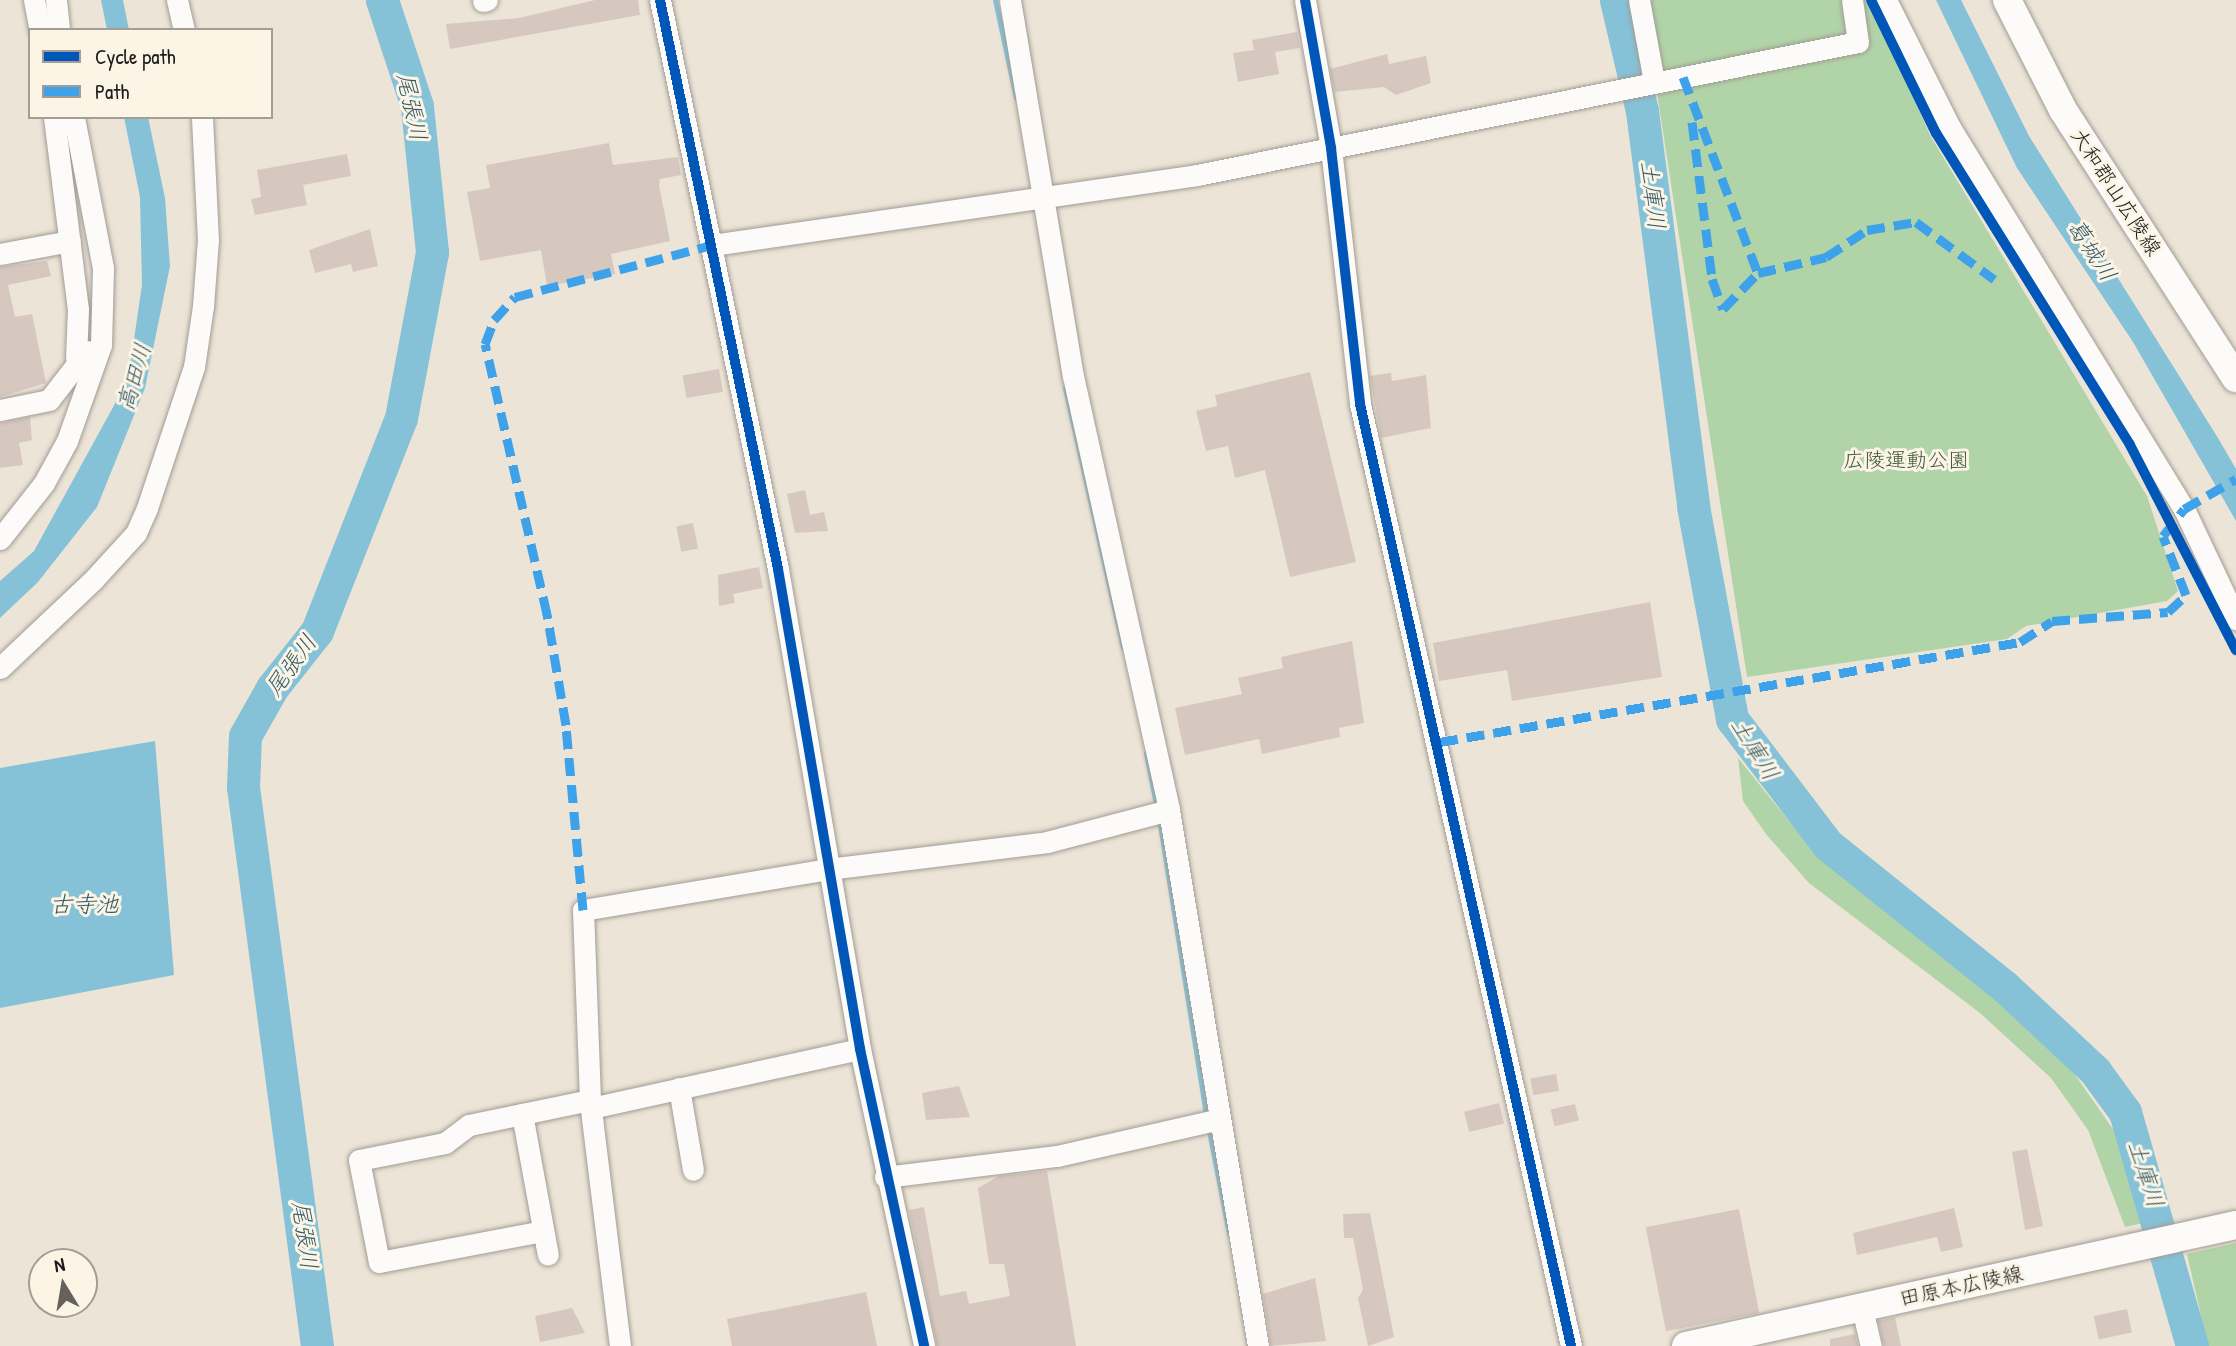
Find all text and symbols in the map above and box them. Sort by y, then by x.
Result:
legend [28,28,273,119]
text: Cycle path [95,42,176,71]
water label: 尾張川 [391,70,433,144]
text: Path [95,77,129,106]
street label: 大和郡山広陵線 [2065,123,2167,261]
water label: 土庫川 [1635,159,1671,231]
water label: 葛城川 [2062,214,2122,286]
water label: 高田川 [111,340,157,414]
park label: 広陵運動公園 [1843,447,1969,473]
water label: 尾張川 [260,629,322,701]
water label: 土庫川 [1725,712,1785,786]
water label: 古寺池 [50,890,118,918]
water label: 土庫川 [2122,1137,2170,1211]
water label: 尾張川 [287,1199,323,1271]
north arrow [28,1248,98,1318]
text: N [52,1251,67,1278]
street label: 田原本広陵線 [1897,1261,2025,1311]

